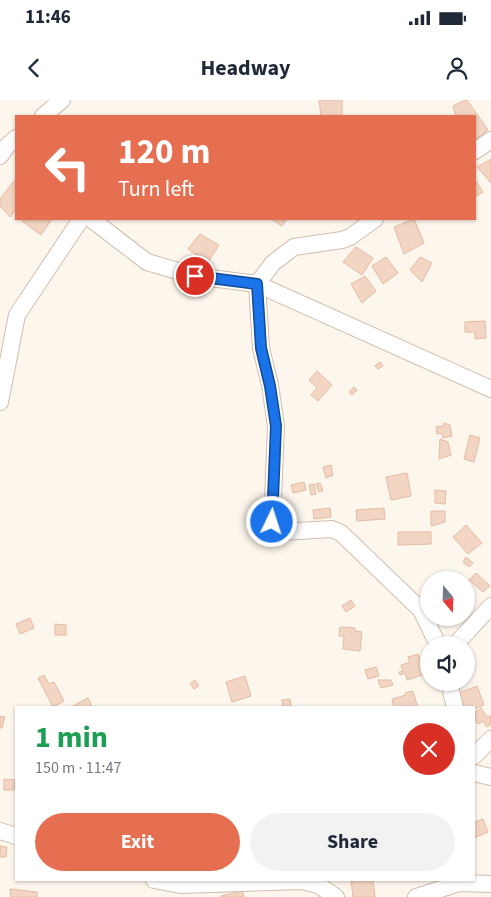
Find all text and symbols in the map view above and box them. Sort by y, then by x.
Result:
text: 11:46 [25,4,71,31]
text: Headway [200,52,291,84]
icon: back [20,54,48,82]
icon: person [443,54,471,82]
text: 120 m [118,127,210,177]
icon: left [35,135,100,200]
text: Turn left [118,173,194,205]
pin [174,255,216,297]
icon: arrive [181,262,209,290]
position arrow [245,495,297,547]
north arrow [420,571,475,626]
map controls [420,571,475,691]
button: sound [420,636,475,691]
text: 1 min [35,716,108,759]
button: close [403,723,455,775]
text: 150 m · 11:47 [35,757,122,779]
button: Exit [35,813,240,871]
button: Share [250,813,455,871]

